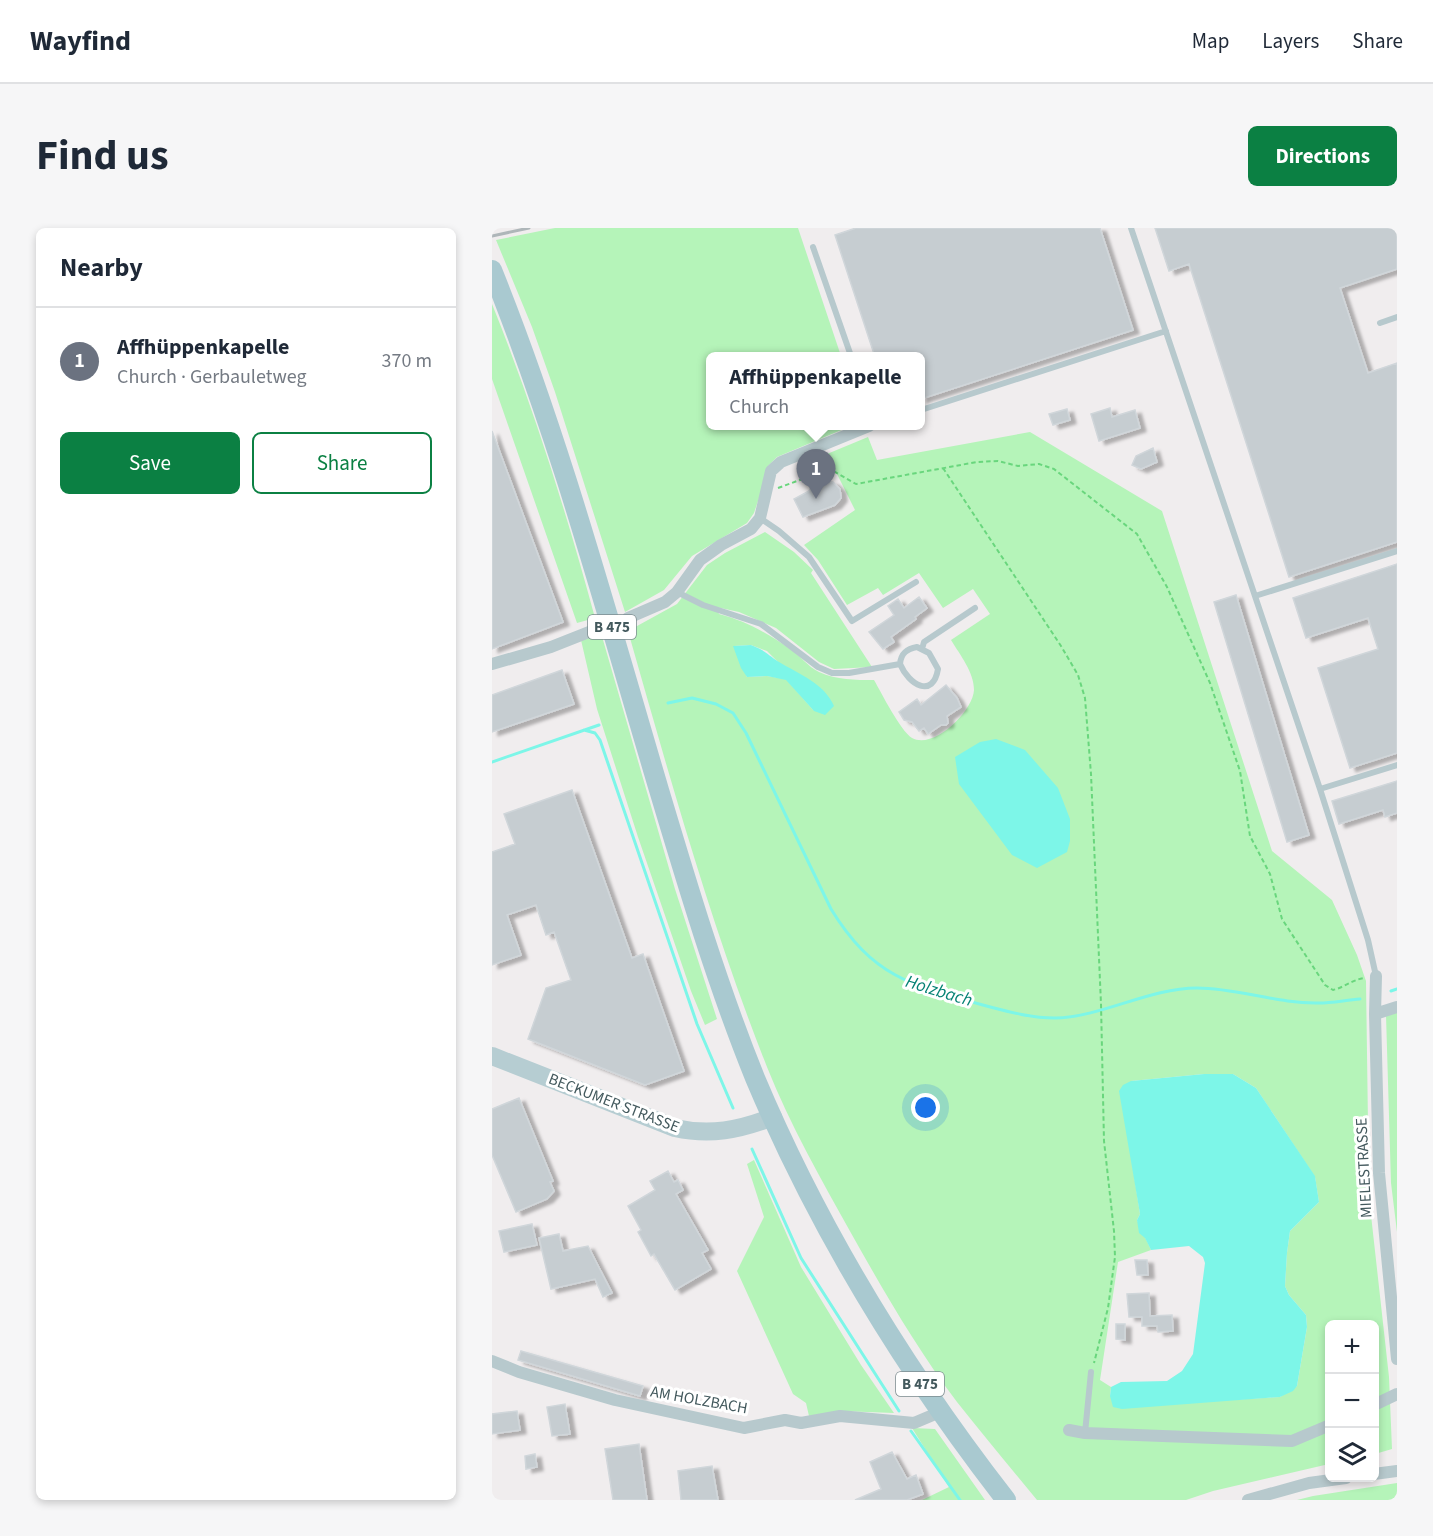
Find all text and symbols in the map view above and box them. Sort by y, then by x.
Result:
text: Wayfind [30,21,131,61]
text: Map [1192,26,1229,56]
text: Layers [1262,26,1319,56]
text: Share [1352,26,1403,56]
text: Find us [36,126,169,186]
button: Directions [1248,126,1397,186]
text: Nearby [60,249,143,286]
text: Affhüppenkapelle [117,331,290,363]
text: 1 [74,347,85,375]
text: 370 m [382,347,432,375]
popup [706,352,925,430]
text: Affhüppenkapelle [729,361,902,393]
text: Church · Gerbauletweg [117,363,307,391]
text: Church [729,393,789,421]
button: Save [60,432,240,494]
button: Share [252,432,432,494]
pin: 1 [796,450,836,499]
road number: B 475 [588,615,636,639]
water label: Holzbach [902,969,976,1013]
street label: BECKUMER STRASSE [545,1068,683,1138]
your location [911,1093,940,1122]
street label: MIELESTRASSE [1350,1117,1378,1219]
map controls [1325,1320,1379,1482]
button: + [1325,1320,1379,1374]
road number: B 475 [896,1372,944,1396]
button: − [1325,1374,1379,1428]
street label: AM HOLZBACH [649,1381,749,1419]
button: layers [1325,1428,1379,1482]

